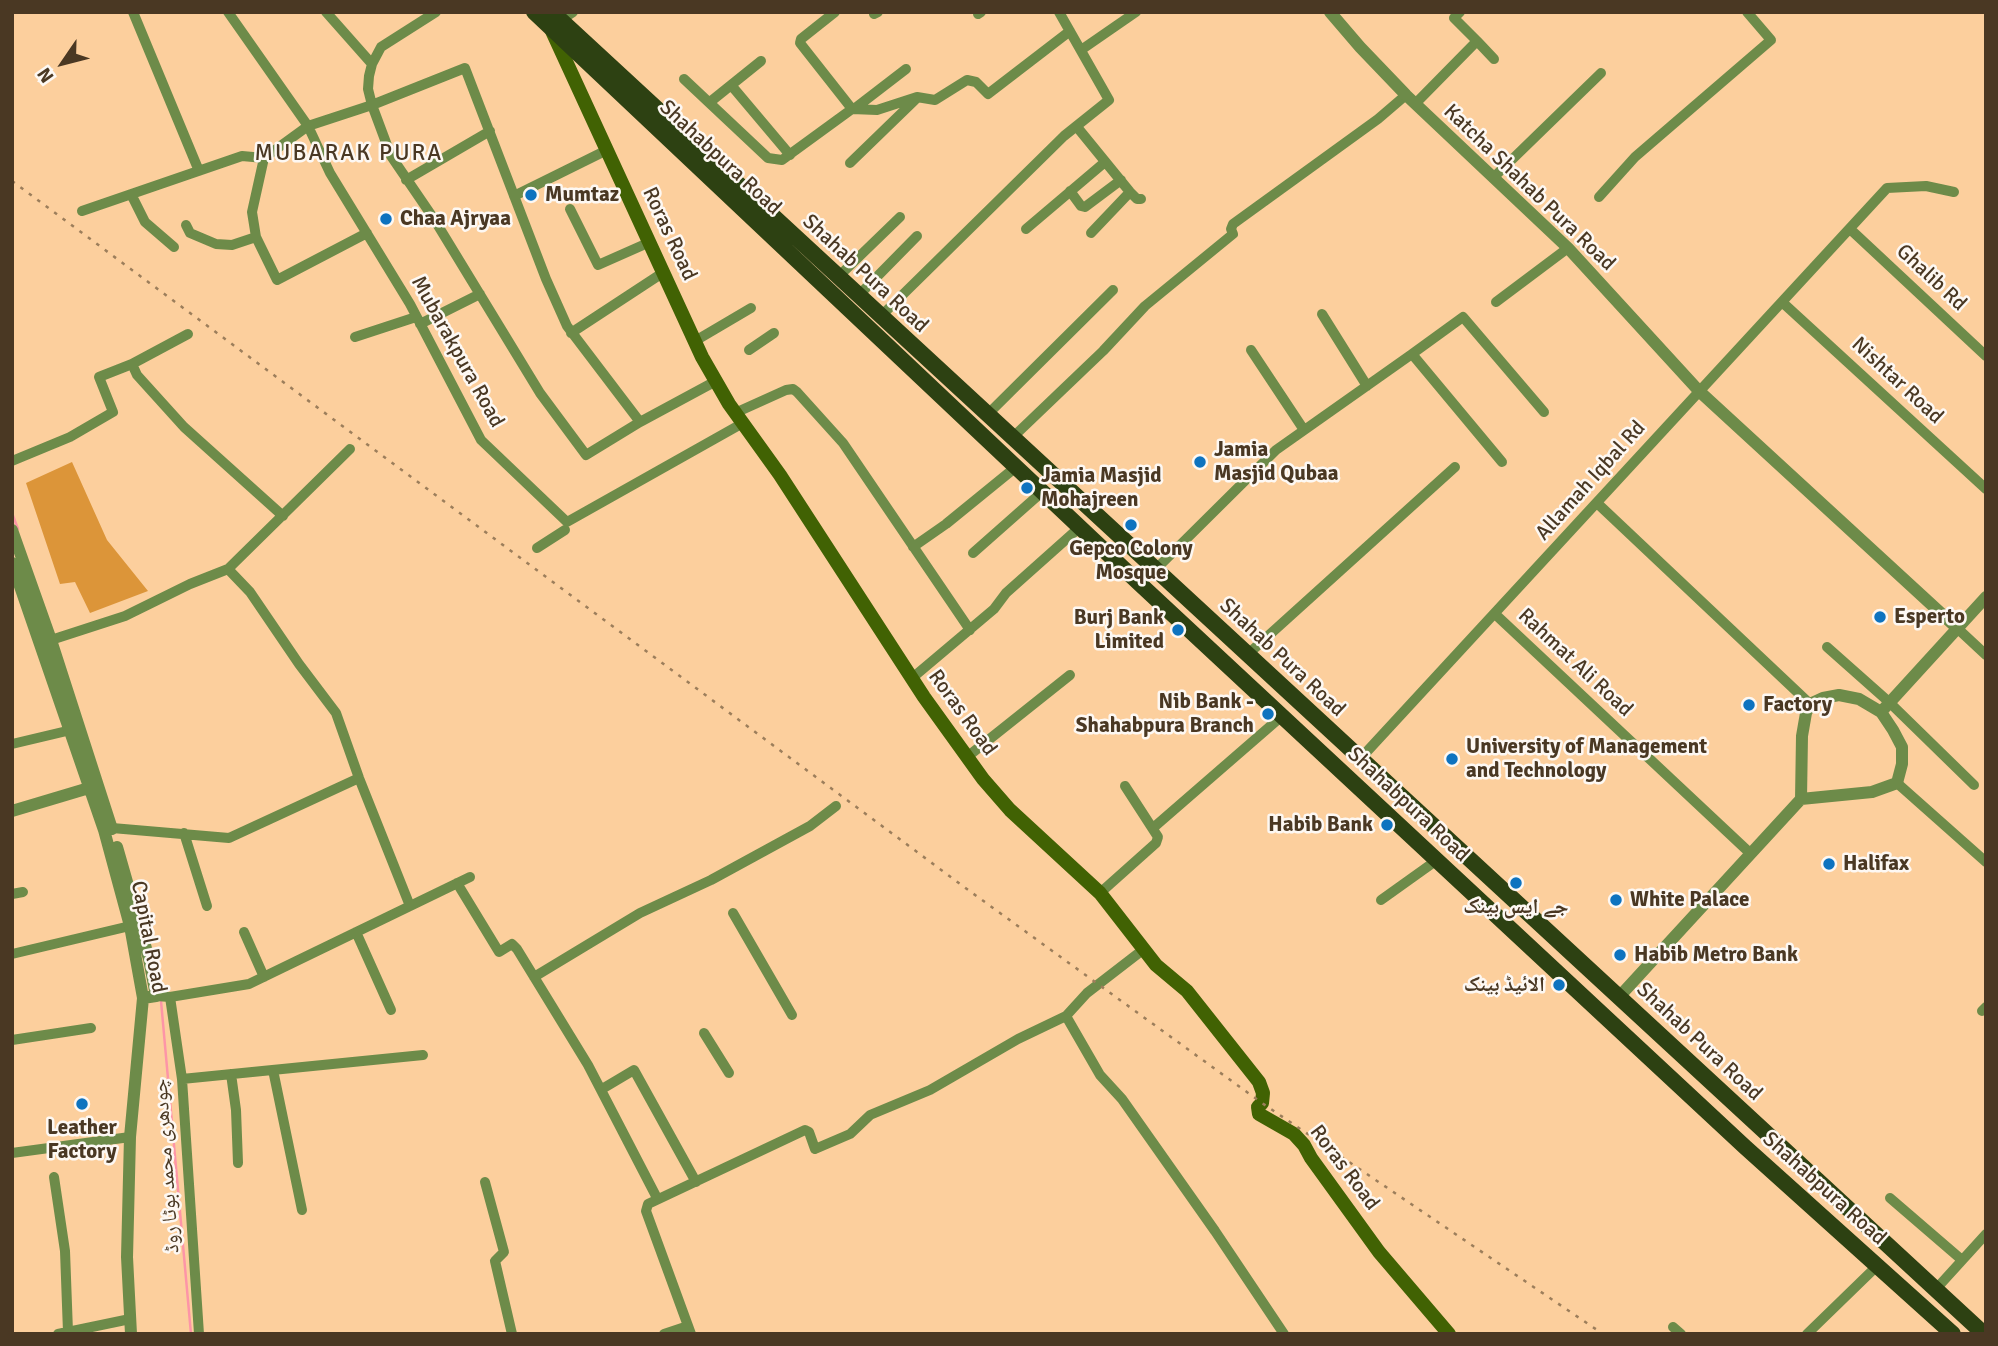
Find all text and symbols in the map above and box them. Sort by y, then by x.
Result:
north arrow [28,28,98,98]
text: N [32,63,59,87]
street label: Shahabpura Road [654,95,786,221]
street label: Katcha Shahab Pura Road [1438,99,1620,277]
district label: MUBARAK PURA [256,140,442,168]
place label: Mumtaz [545,182,619,208]
street label: Roras Road [636,183,702,285]
marker: Mumtaz [523,187,539,203]
place label: Chaa Ajryaa [400,206,511,232]
street label: Shahab Pura Road [797,209,933,339]
marker: Chaa Ajryaa [378,211,394,227]
street label: Ghalib Rd [1891,239,1971,317]
street label: Mubarakpura Road [405,272,509,432]
street label: Nishtar Road [1846,332,1948,430]
street label: Allamah Iqbal Rd [1531,416,1651,546]
place label: Jamia Masjid Qubaa [1214,437,1339,487]
marker: Jamia Masjid Qubaa [1192,454,1208,470]
place label: Jamia Masjid Mohajreen [1041,463,1161,513]
marker: Jamia Masjid Mohajreen [1019,480,1035,496]
marker: Gepco Colony Mosque [1123,517,1139,533]
place label: Gepco Colony Mosque [1069,536,1193,586]
street label: Shahab Pura Road [1214,593,1350,723]
street label: Rahmat Ali Road [1512,603,1638,723]
place label: Esperto [1894,604,1965,630]
place label: Burj Bank Limited [1074,605,1164,655]
marker: Esperto [1872,609,1888,625]
marker: Burj Bank Limited [1170,622,1186,638]
street label: Roras Road [922,665,1002,761]
place label: Nib Bank - Shahabpura Branch [1076,689,1254,739]
place label: Factory [1763,692,1832,718]
marker: Factory [1741,697,1757,713]
marker: Nib Bank - Shahabpura Branch [1260,706,1276,722]
place label: University of Management and Technology [1466,734,1707,784]
street label: Shahabpura Road [1342,742,1474,868]
marker: University of Management and Technology [1444,751,1460,767]
place label: Habib Bank [1268,812,1373,838]
marker: Habib Bank [1379,817,1395,833]
place label: Halifax [1843,851,1909,877]
marker: Halifax [1821,856,1837,872]
marker: جے ایس بینک [1508,875,1524,891]
street label: Capital Road [125,879,171,995]
place label: White Palace [1630,887,1750,913]
marker: White Palace [1608,892,1624,908]
place label: جے ایس بینک [1463,894,1569,920]
place label: Habib Metro Bank [1634,942,1798,968]
marker: Habib Metro Bank [1612,947,1628,963]
place label: الائیڈ بینک [1464,972,1545,998]
marker: الائیڈ بینک [1551,977,1567,993]
street label: Shahab Pura Road [1631,977,1767,1107]
street label: چودھری محمد بوٹا روڈ [148,1078,186,1254]
marker: Leather Factory [74,1096,90,1112]
place label: Leather Factory [47,1115,117,1165]
street label: Roras Road [1304,1120,1384,1216]
street label: Shahabpura Road [1757,1127,1891,1251]

